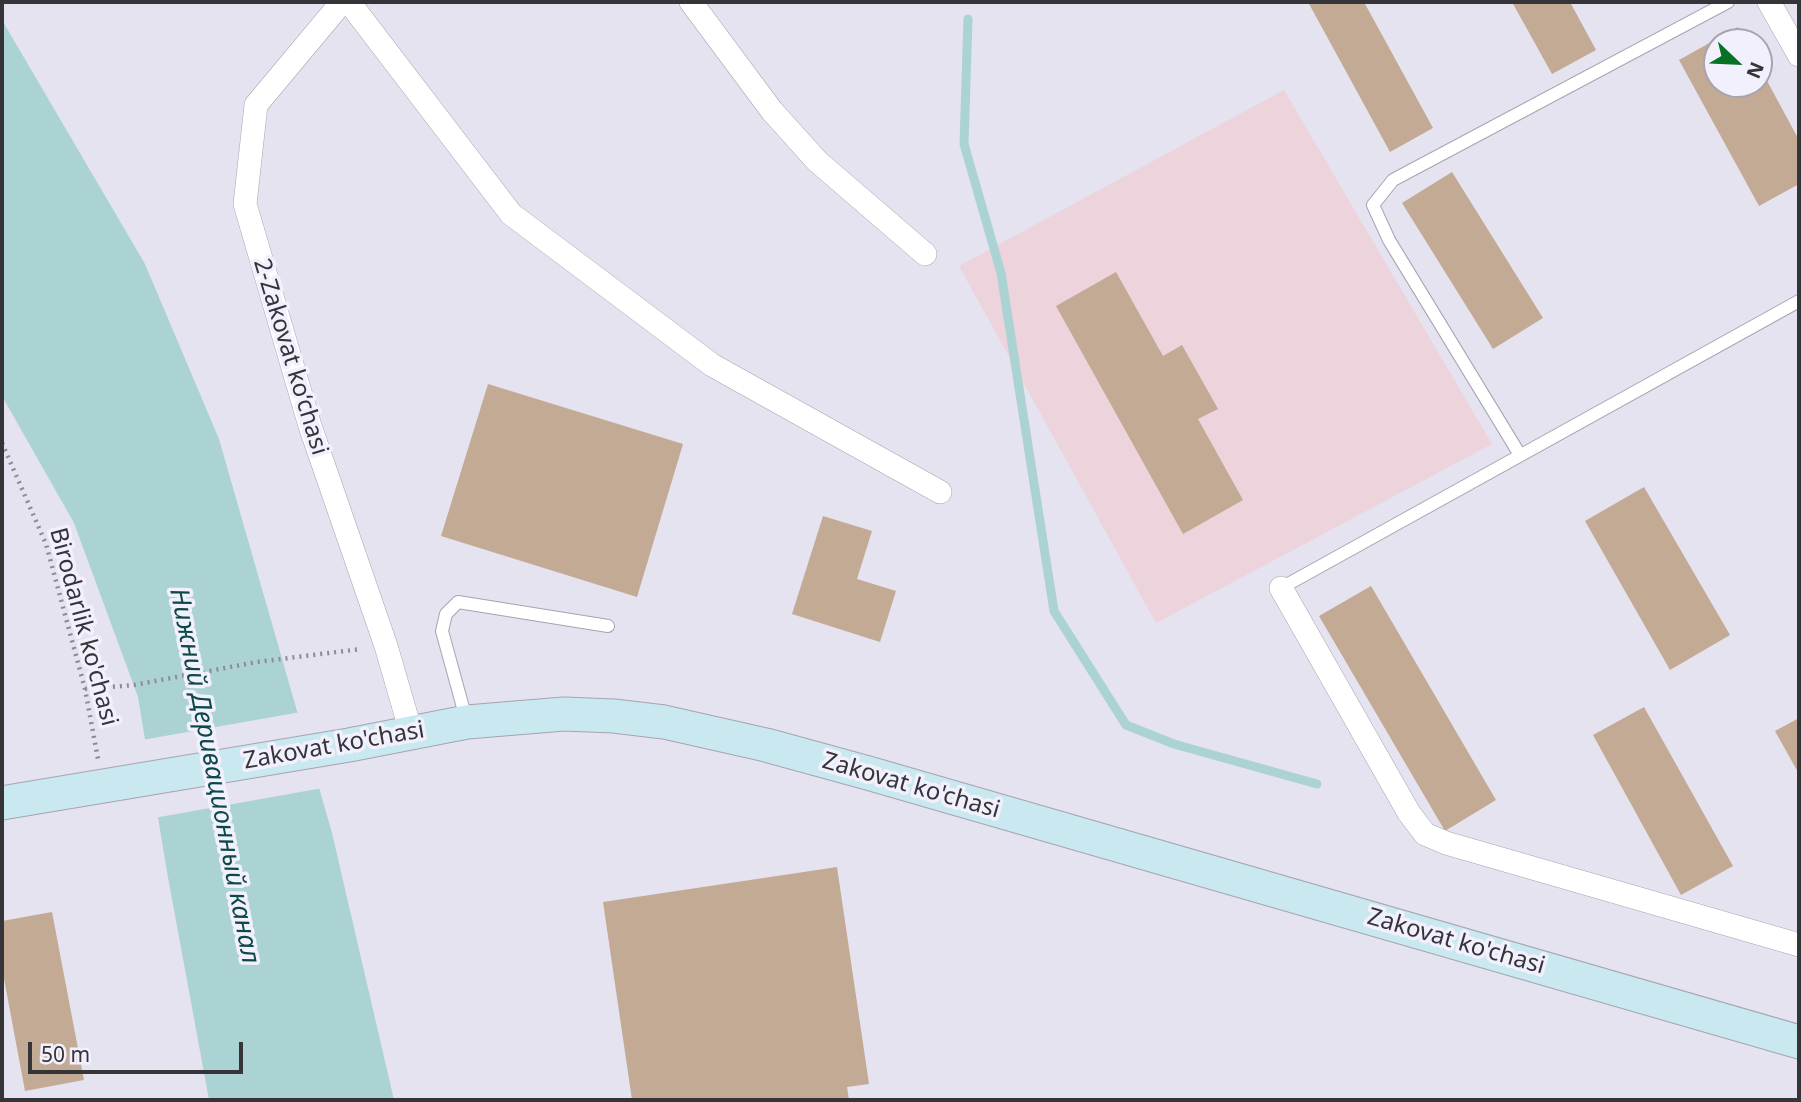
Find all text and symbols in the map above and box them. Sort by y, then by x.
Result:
north arrow [1703,28,1773,98]
text: N [1741,58,1770,83]
street label: 2-Zakovat ko‘chasi [246,255,334,459]
street label: Birodarlik ko'chasi [43,525,123,729]
water label: Нижний Деривационный канал [162,586,266,966]
street label: Zakovat ko'chasi [241,716,427,776]
street label: Zakovat ko'chasi [819,747,1003,825]
street label: Zakovat ko'chasi [1364,903,1548,981]
scale bar [32,1028,247,1072]
text: 50 m [41,1040,90,1068]

